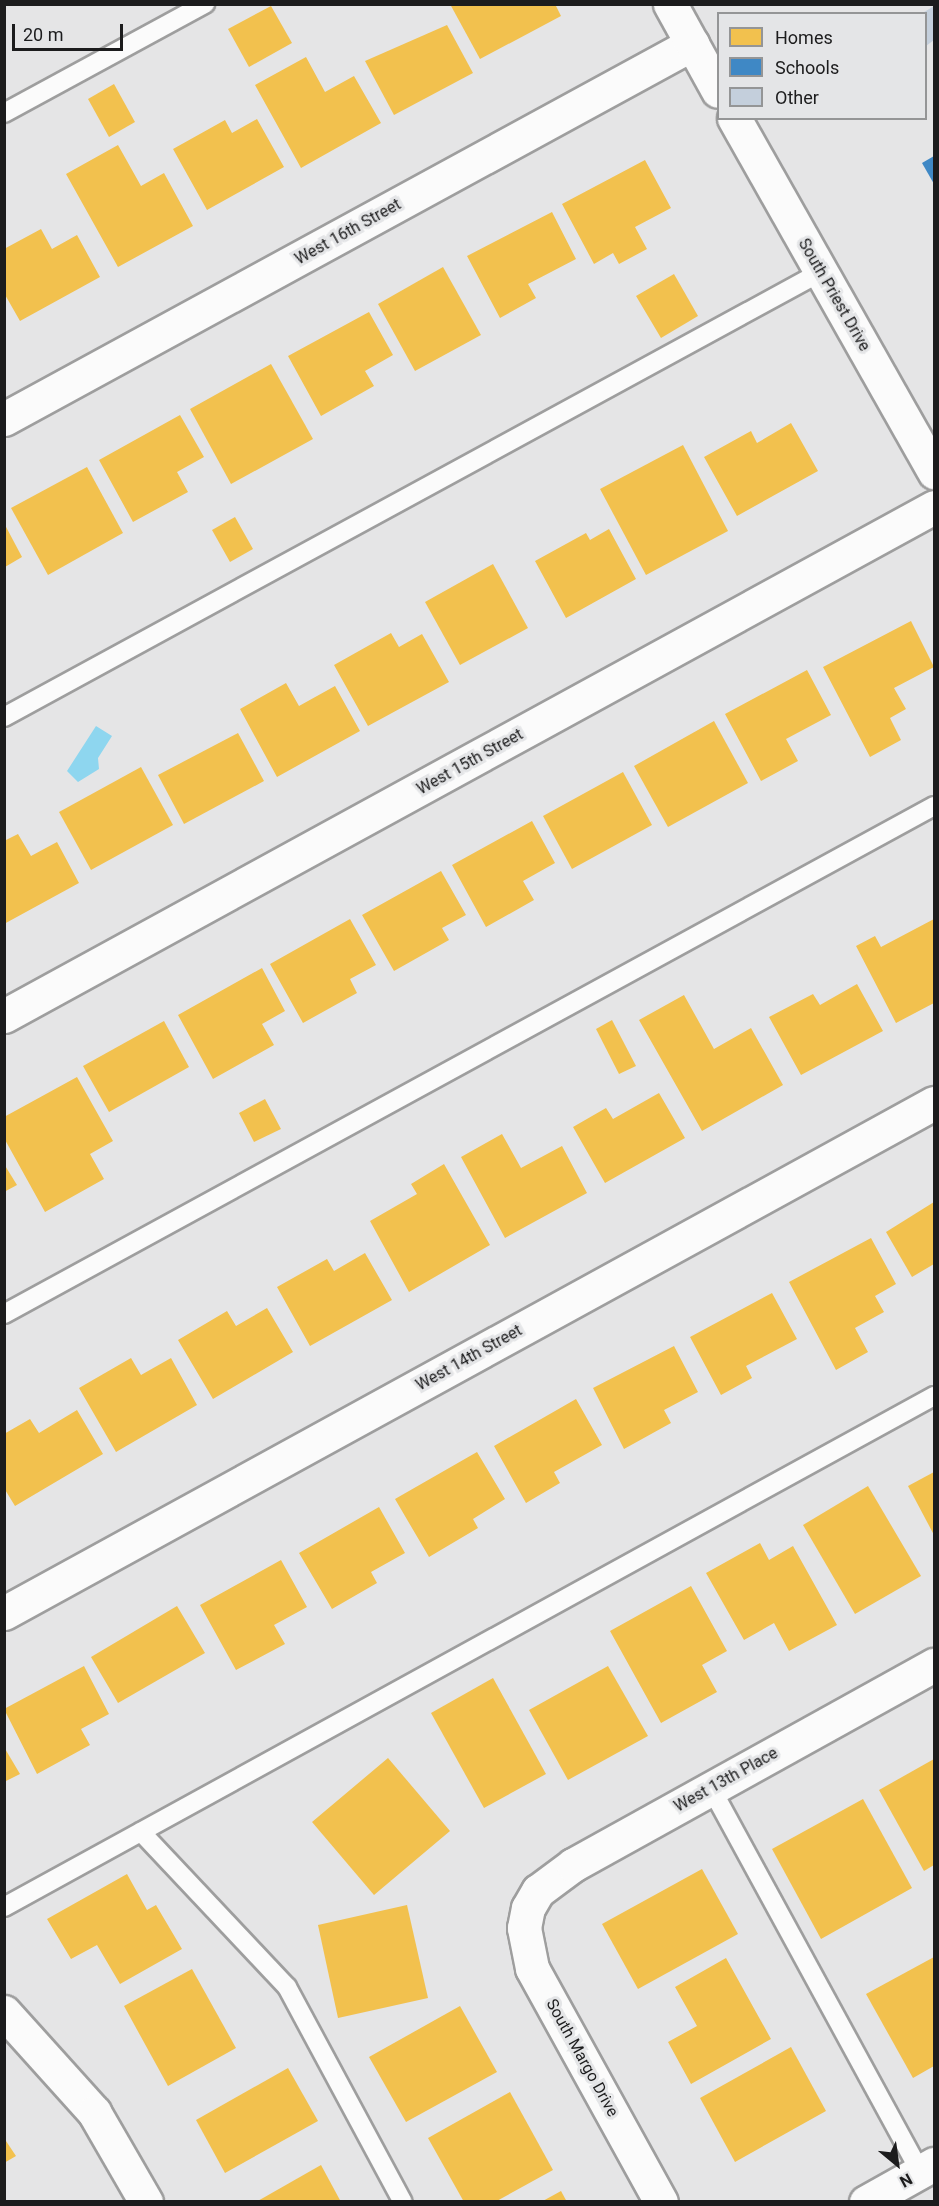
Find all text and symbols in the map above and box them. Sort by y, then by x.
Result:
scale bar [15,12,126,50]
legend [717,12,927,120]
text: 20 m [23,24,63,45]
text: Homes [775,27,833,48]
text: Schools [775,57,839,78]
text: Other [775,87,819,108]
street label: West 16th Street [292,195,404,269]
street label: South Priest Drive [794,235,874,355]
street label: West 15th Street [414,725,526,799]
street label: West 14th Street [413,1321,525,1395]
street label: West 13th Place [671,1744,781,1816]
street label: South Margo Drive [542,1996,622,2120]
north arrow [867,2134,927,2194]
text: N [896,2169,916,2191]

